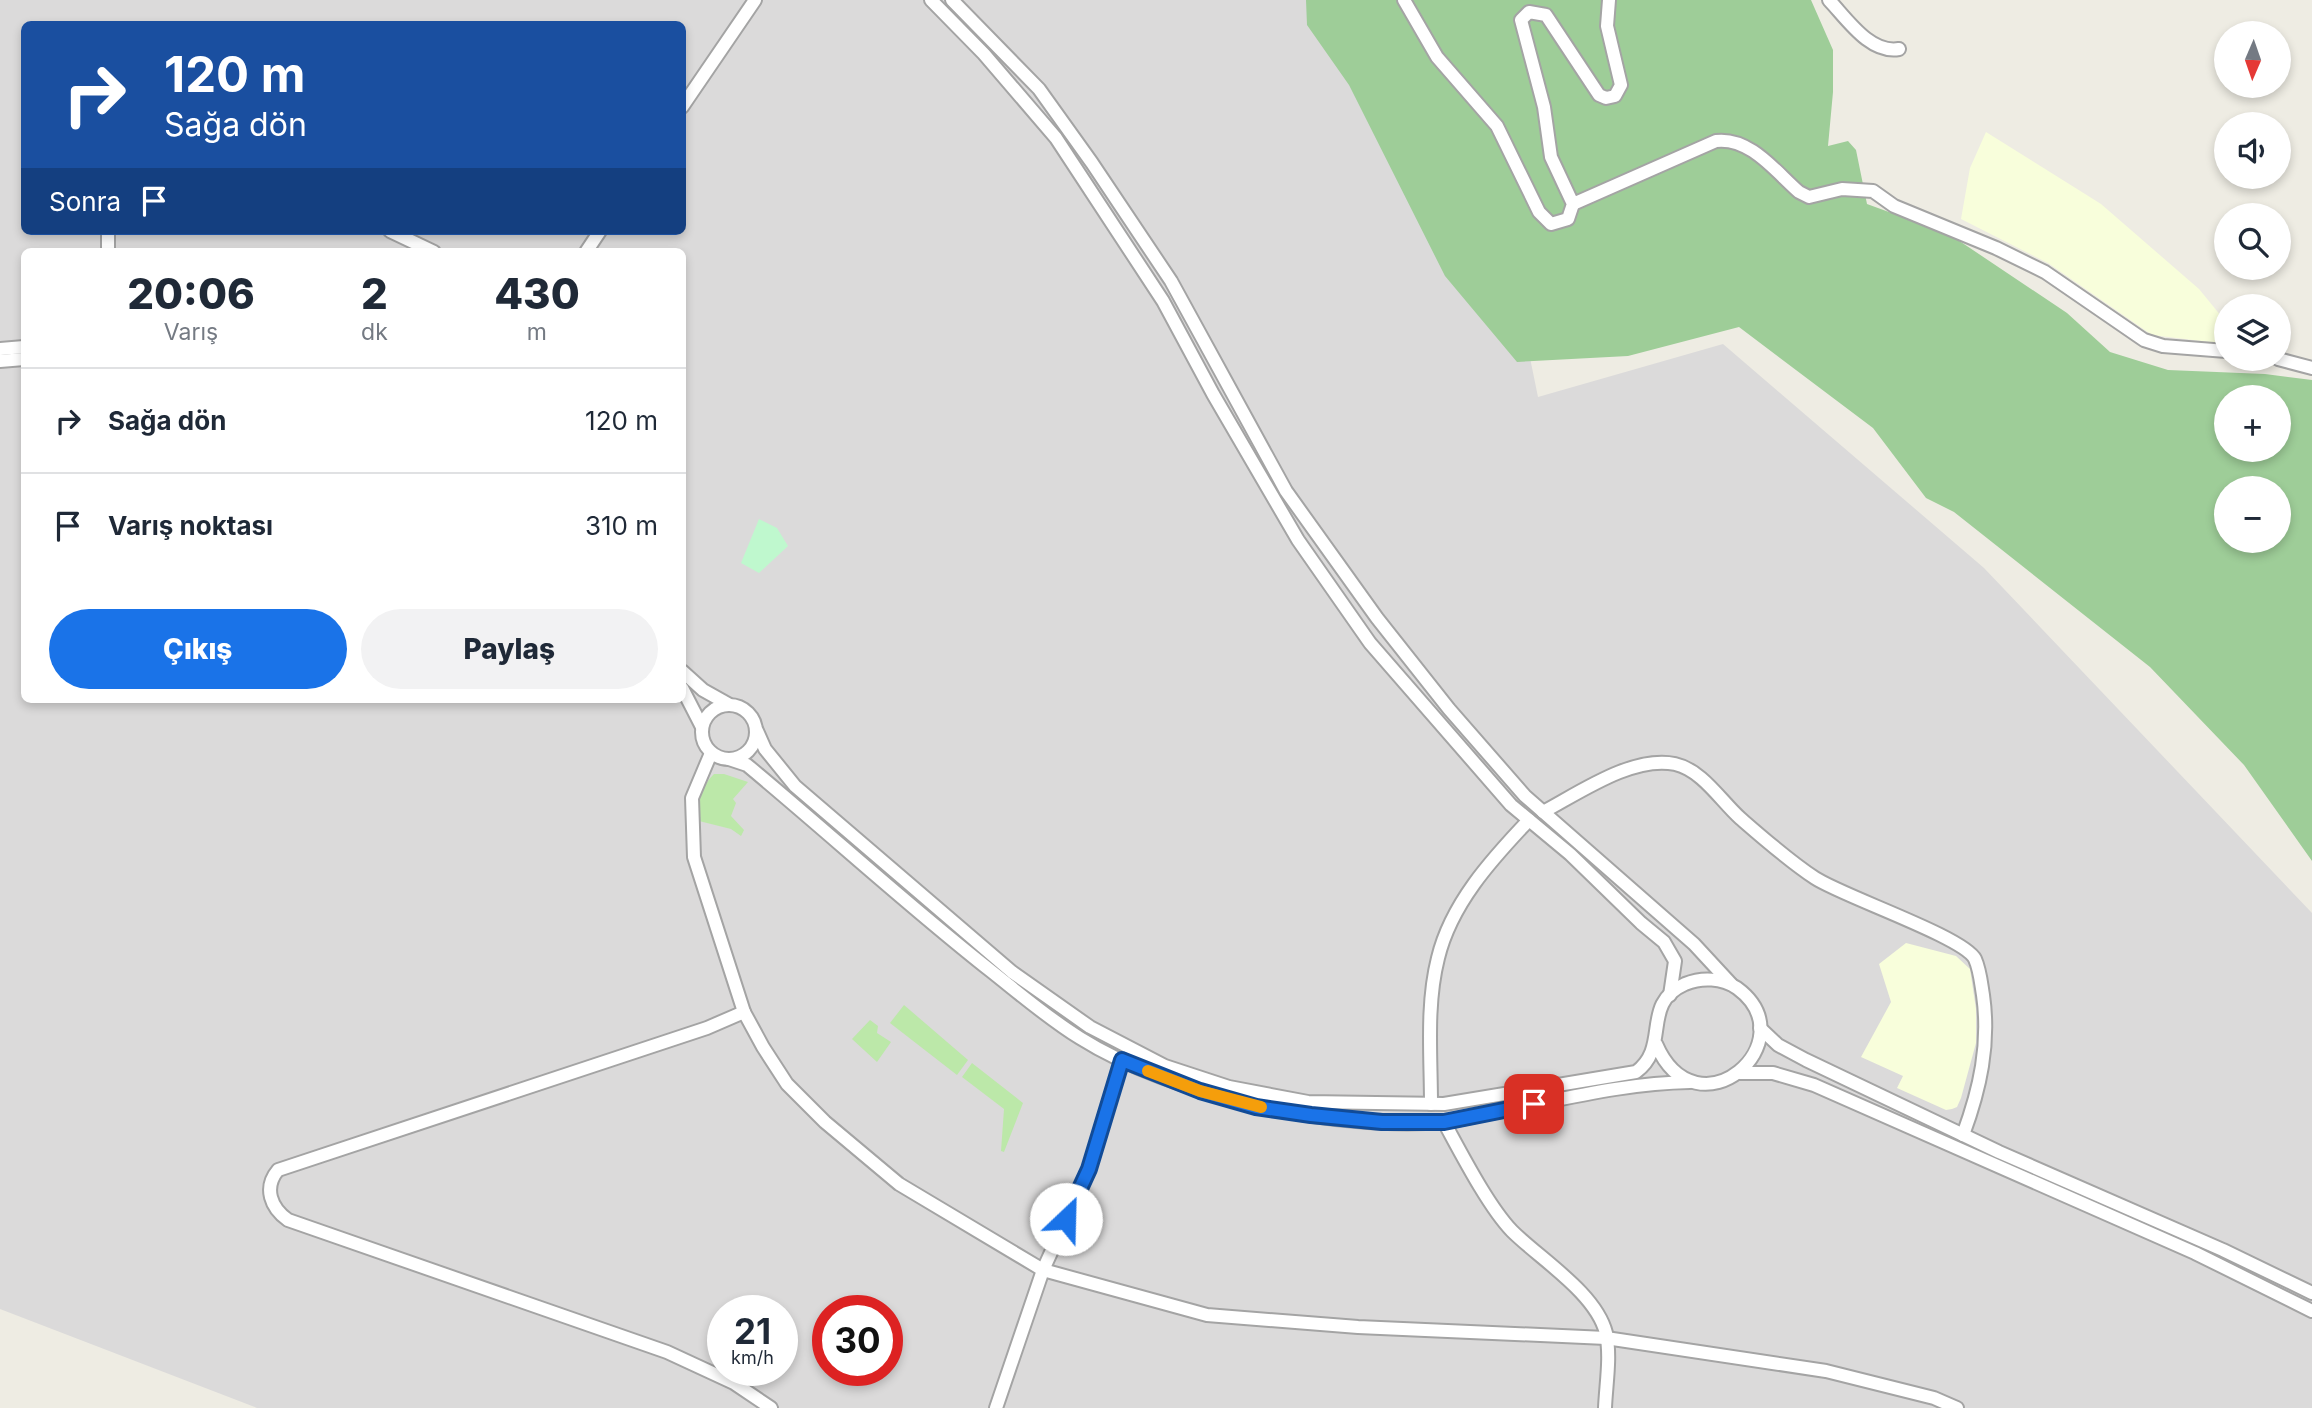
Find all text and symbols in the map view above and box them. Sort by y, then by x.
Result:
north arrow [2214,21,2291,98]
map controls [2214,21,2291,553]
text: 120 m [164,45,305,104]
icon: right [49,49,140,140]
text: Sağa dön [164,105,307,144]
button: sound [2214,112,2291,189]
icon: arrive [135,182,173,220]
text: Sonra [49,186,121,217]
button: search [2214,203,2291,280]
text: 20:06 [127,268,255,319]
text: 2 [361,268,388,319]
text: 430 [494,268,580,319]
button: layers [2214,294,2291,371]
text: Varış [164,318,218,346]
text: dk [361,318,388,346]
text: m [527,318,547,346]
button: + [2214,385,2291,462]
icon: right [49,402,87,440]
text: Sağa dön [108,405,226,436]
text: 120 m [585,405,658,436]
button: − [2214,476,2291,553]
icon: arrive [49,507,87,545]
text: Varış noktası [108,510,273,541]
text: 310 m [585,510,658,541]
button: Çıkış [49,609,347,689]
button: Paylaş [361,609,658,689]
pin [1504,1074,1564,1134]
icon: arrive [1515,1085,1553,1123]
position arrow [1029,1182,1103,1256]
speed limit sign: 30 [812,1295,903,1386]
text: 21 [734,1310,771,1352]
text: km/h [731,1347,774,1368]

